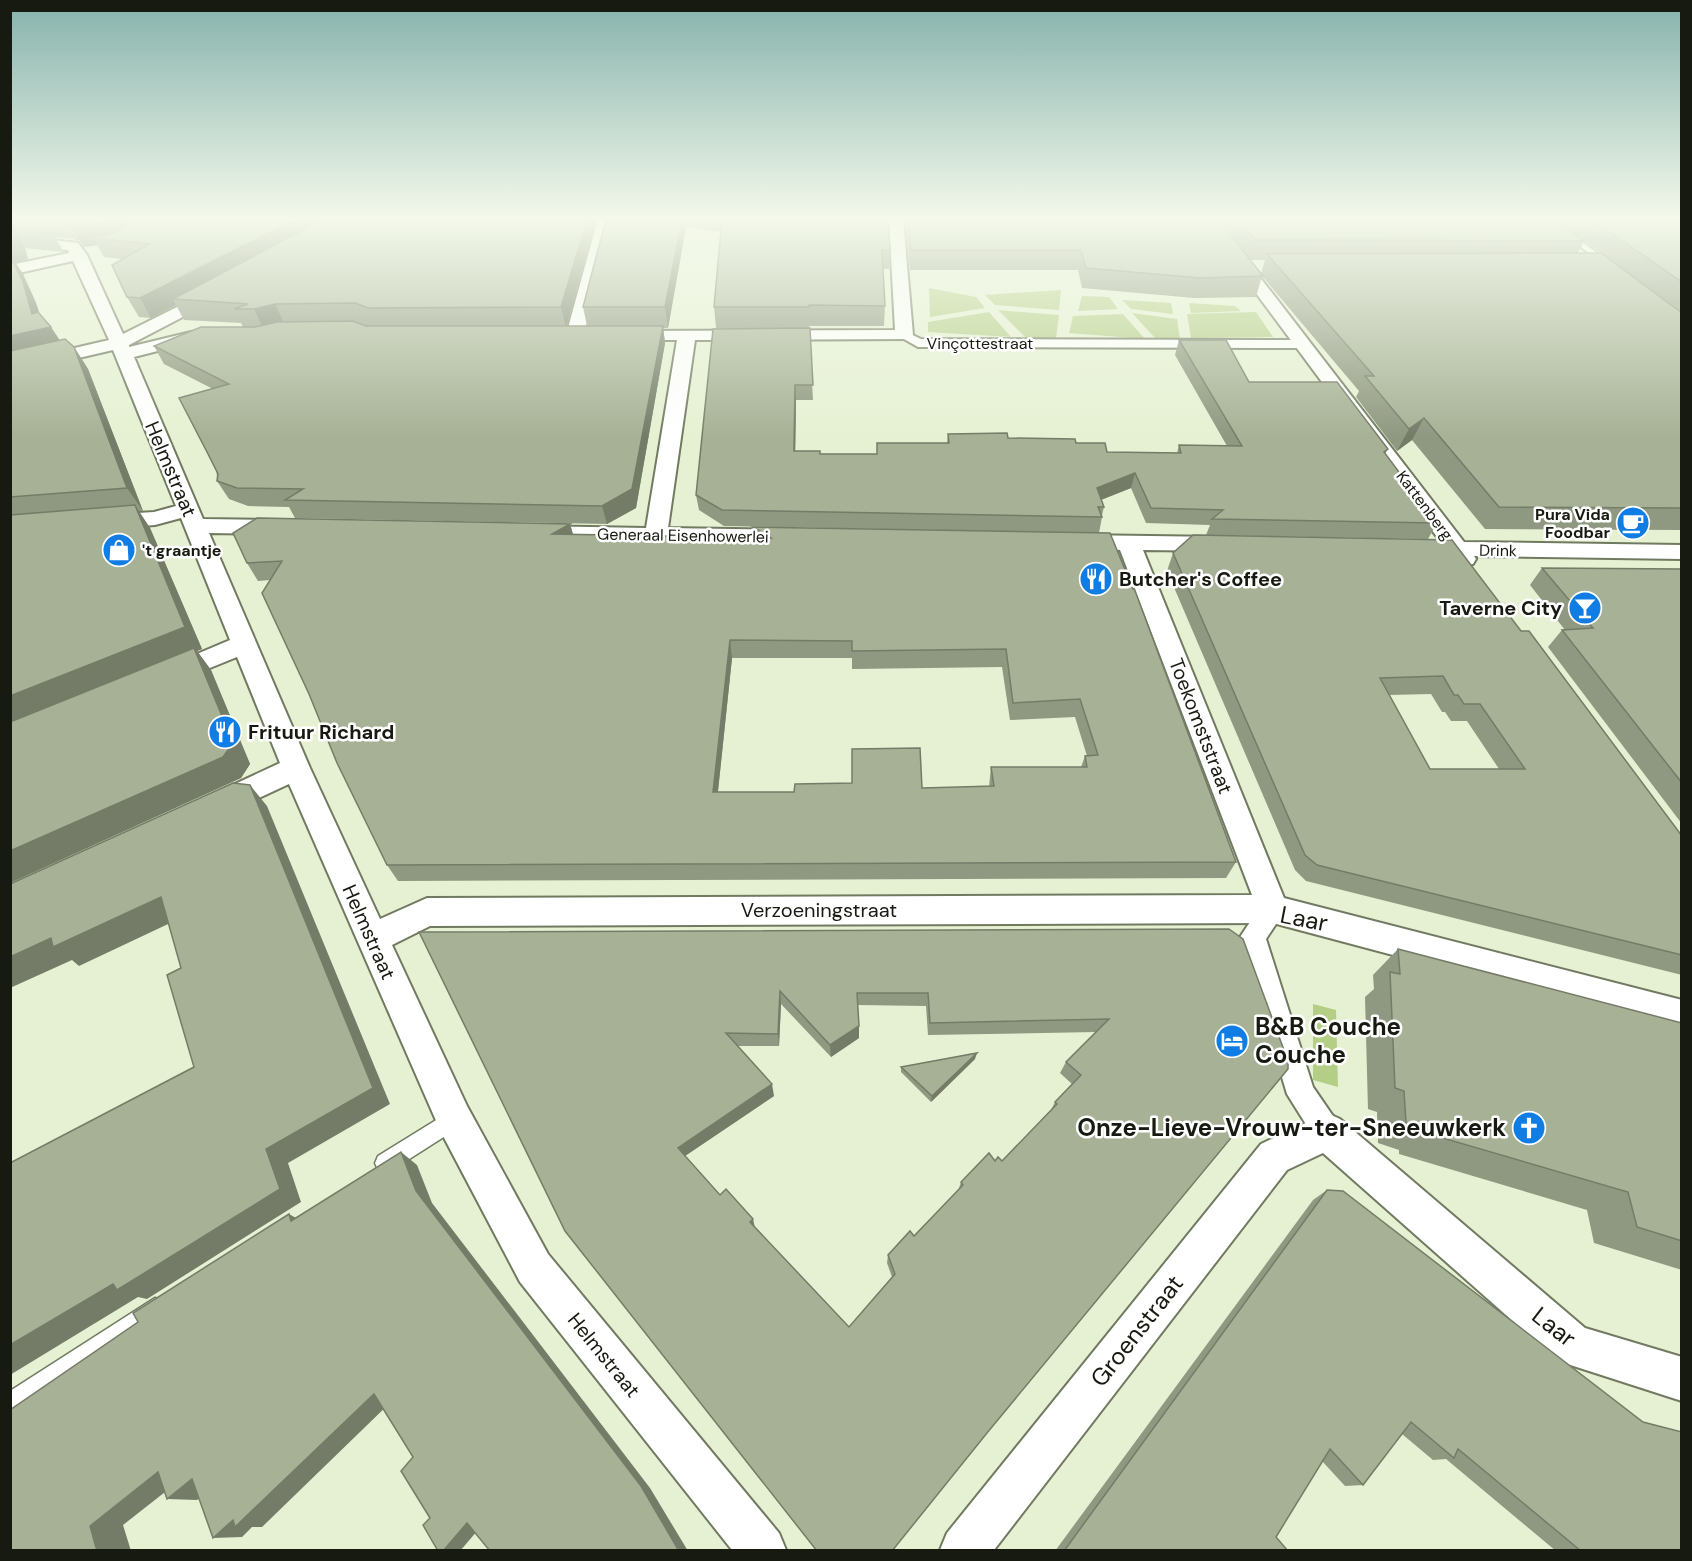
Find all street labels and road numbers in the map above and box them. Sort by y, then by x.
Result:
street label: Vinçottestraat [927,333,1033,354]
street label: Helmstraat [139,417,203,521]
street label: Kattenberg [1392,466,1458,544]
street label: Generaal Eisenhowerlei [597,524,769,547]
street label: Drink [1479,540,1517,561]
street label: Toekomststraat [1163,654,1239,798]
street label: Helmstraat [336,880,402,984]
street label: Verzoeningstraat [741,897,897,923]
street label: Laar [1278,899,1331,938]
street label: Groenstraat [1083,1269,1190,1393]
street label: Laar [1526,1300,1583,1354]
street label: Helmstraat [562,1307,646,1403]

